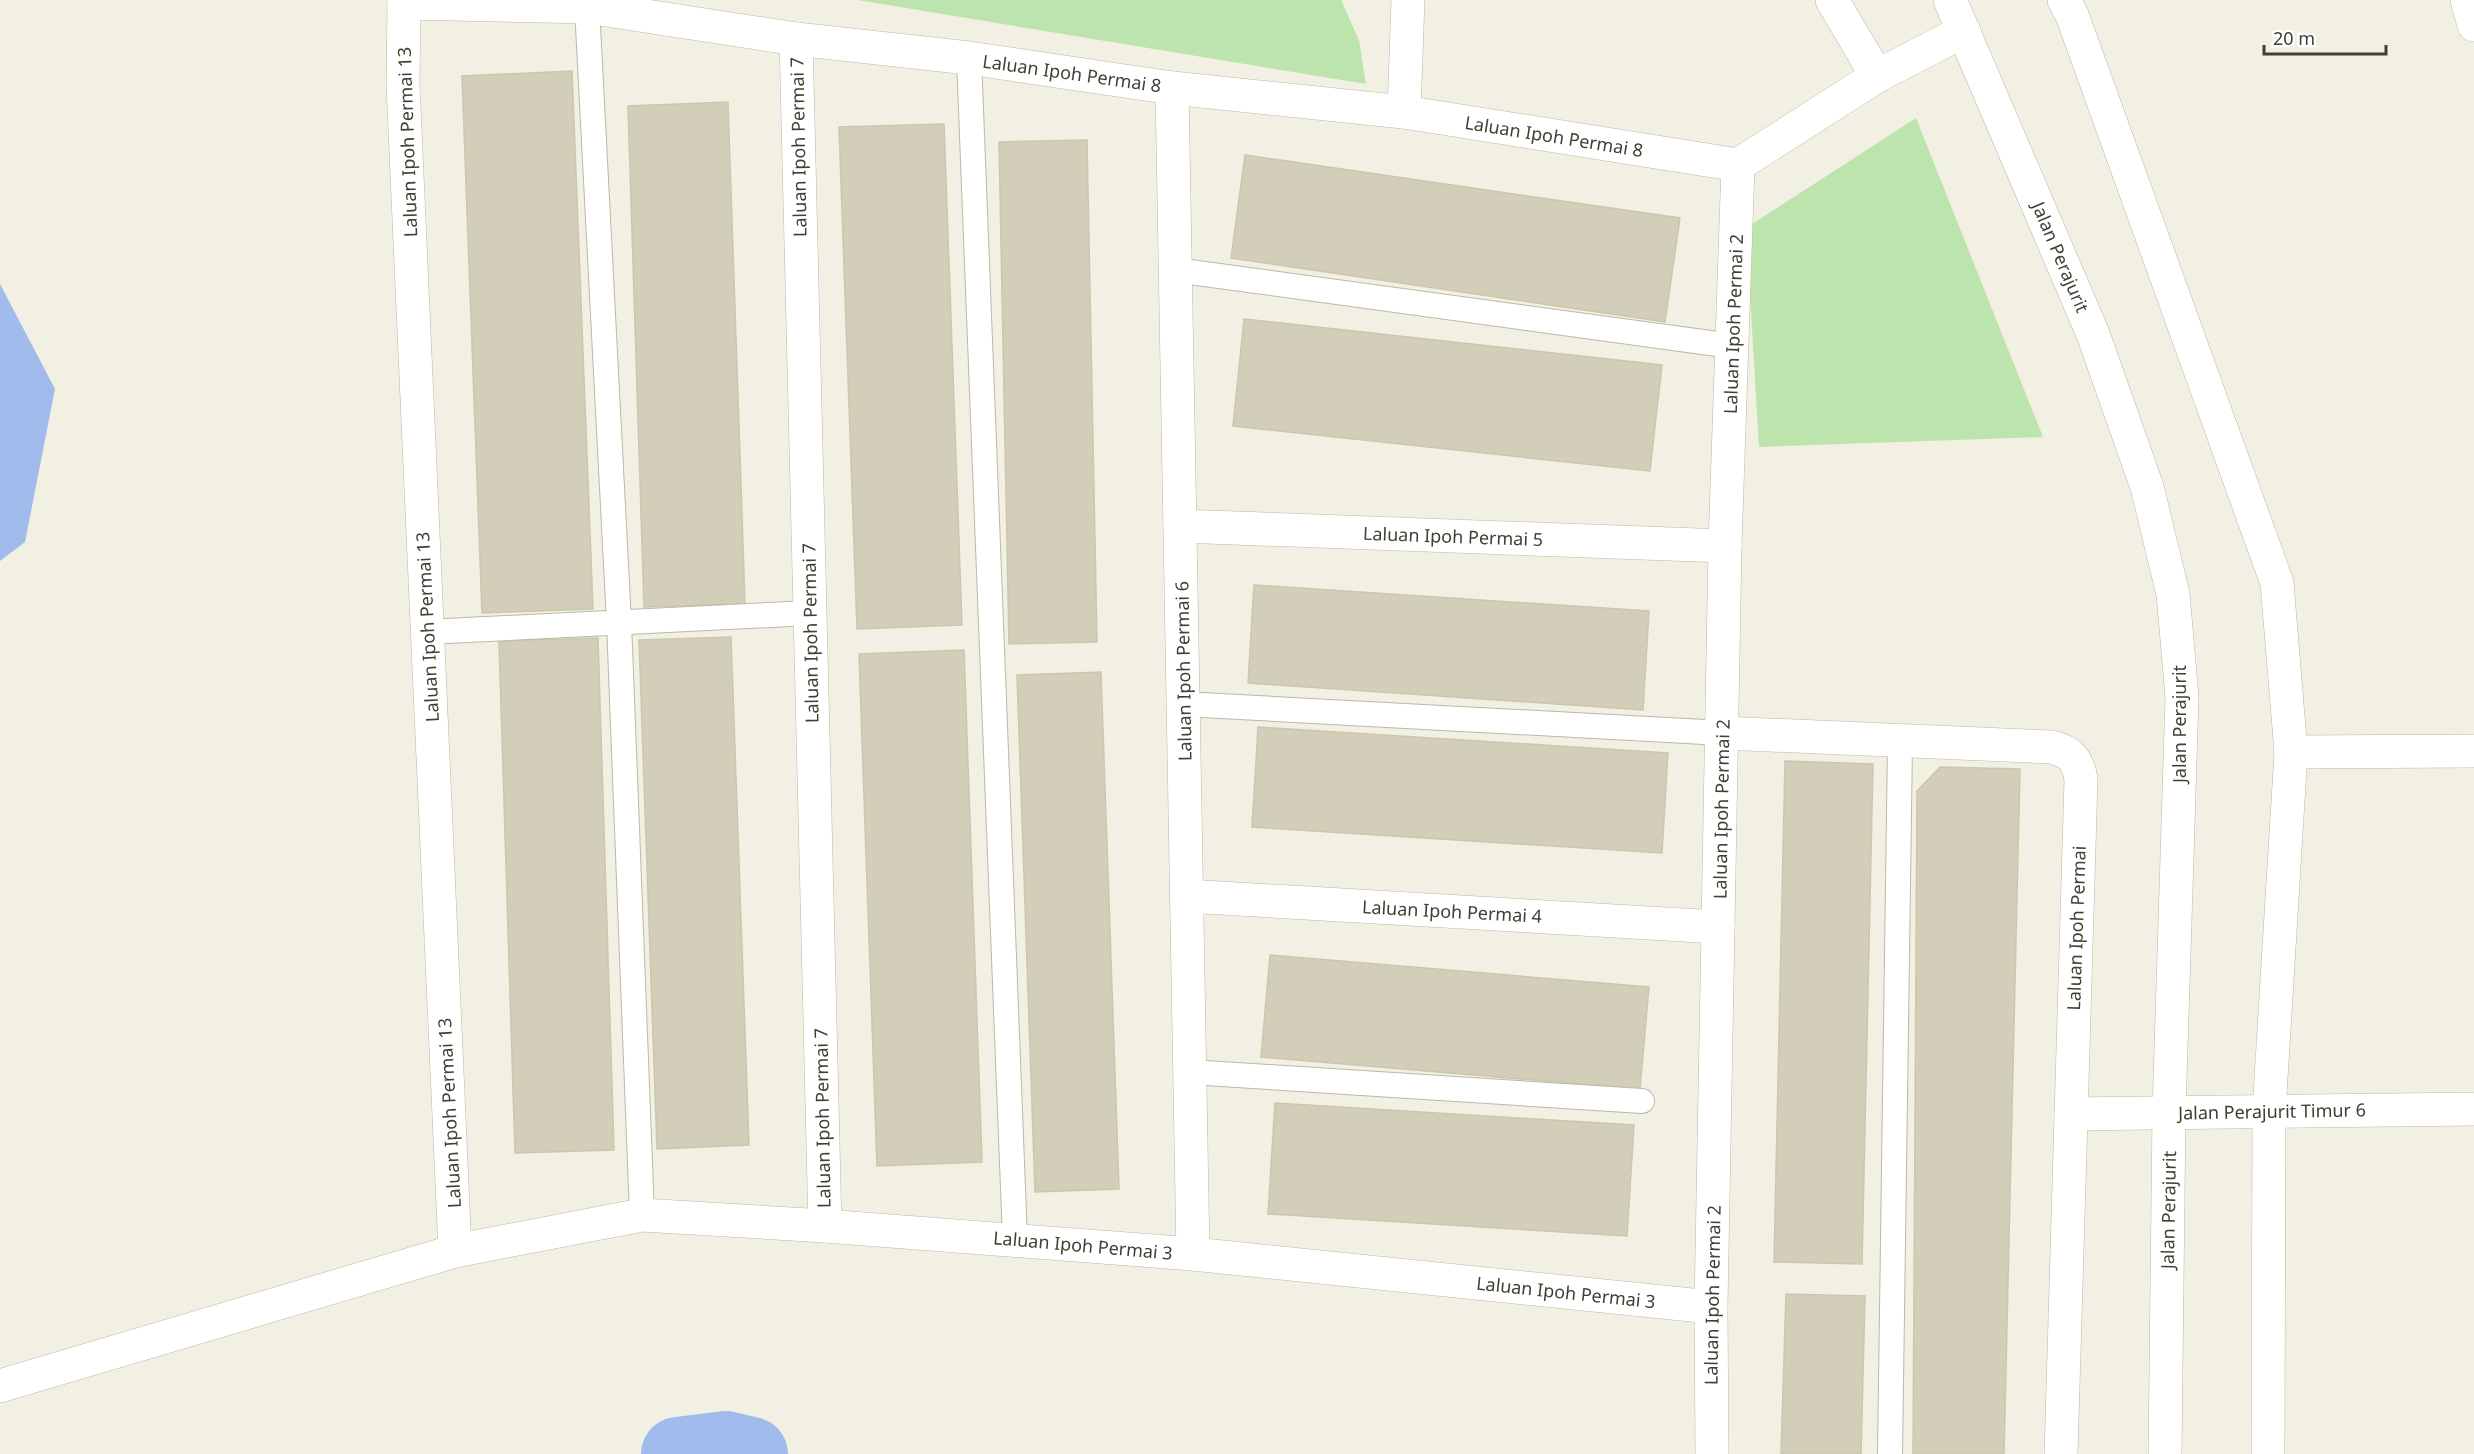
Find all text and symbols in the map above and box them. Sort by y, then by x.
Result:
scale bar [2264,18,2386,56]
text: 20 m [2273,26,2315,50]
street label: Laluan Ipoh Permai 13 [392,46,422,238]
street label: Laluan Ipoh Permai 8 [981,49,1163,97]
street label: Laluan Ipoh Permai 7 [784,57,812,237]
street label: Laluan Ipoh Permai 8 [1463,110,1645,162]
street label: Jalan Perajurit [2026,196,2095,317]
street label: Laluan Ipoh Permai 2 [1718,234,1748,414]
street label: Laluan Ipoh Permai 5 [1363,521,1543,551]
street label: Laluan Ipoh Permai 13 [410,531,444,723]
street label: Laluan Ipoh Permai 7 [796,543,824,723]
street label: Laluan Ipoh Permai 6 [1169,581,1197,761]
street label: Jalan Perajurit [2167,664,2191,785]
street label: Laluan Ipoh Permai 2 [1707,719,1735,899]
street label: Laluan Ipoh Permai [2061,845,2091,1011]
street label: Laluan Ipoh Permai 4 [1361,894,1543,928]
street label: Laluan Ipoh Permai 13 [432,1017,466,1209]
street label: Laluan Ipoh Permai 7 [808,1028,836,1208]
street label: Jalan Perajurit Timur 6 [2176,1097,2366,1125]
street label: Jalan Perajurit [2155,1150,2181,1271]
street label: Laluan Ipoh Permai 2 [1698,1205,1726,1385]
street label: Laluan Ipoh Permai 3 [992,1225,1174,1265]
street label: Laluan Ipoh Permai 3 [1475,1271,1657,1313]

